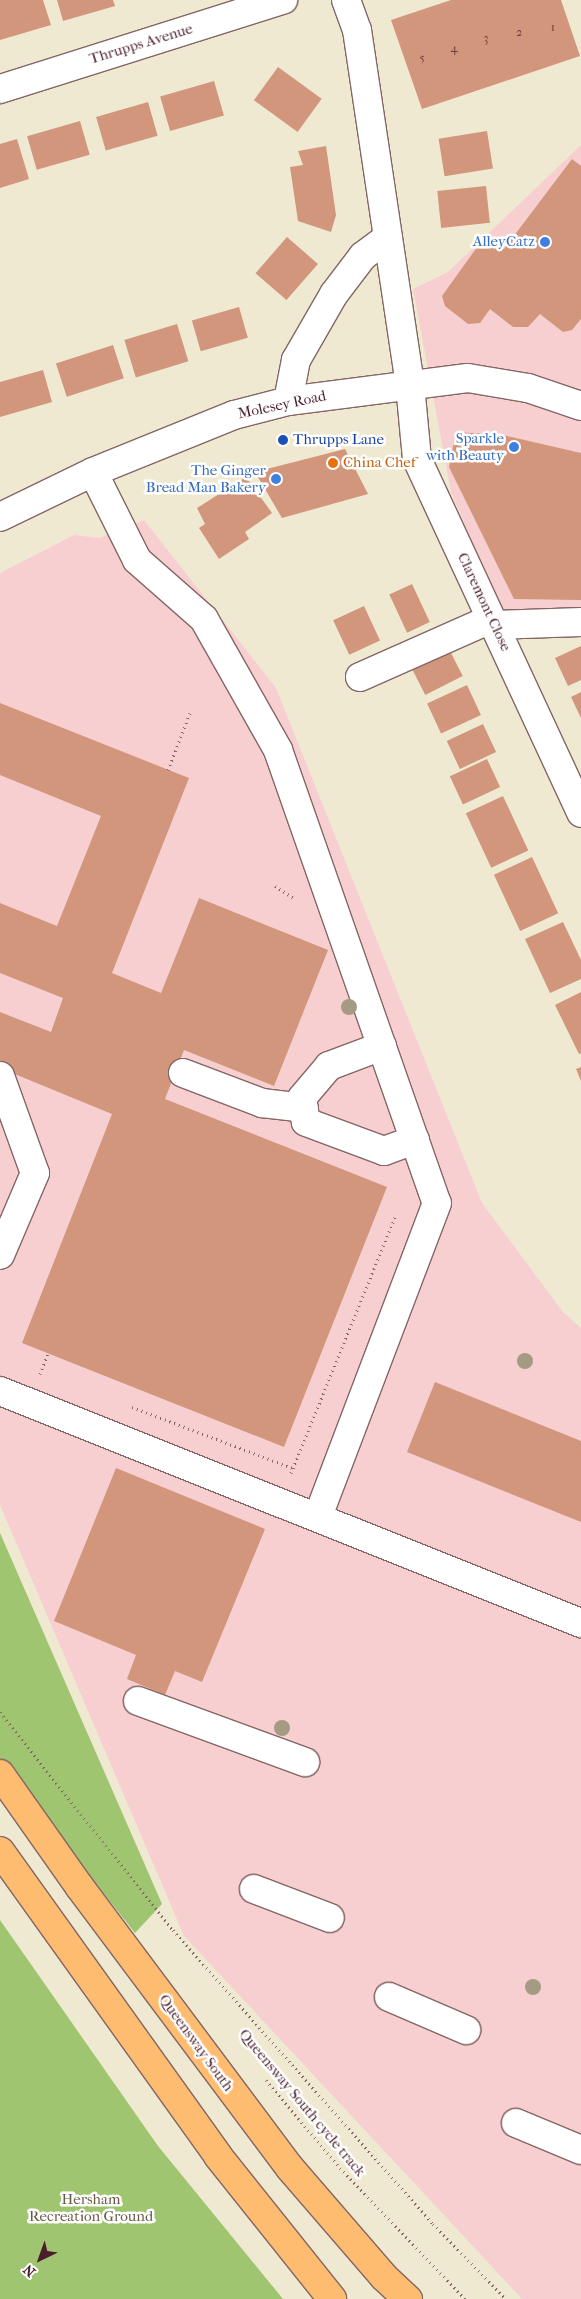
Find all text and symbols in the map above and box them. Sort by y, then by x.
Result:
street label: Thrupps Avenue [87,20,195,68]
house number: 1 [551,21,555,35]
house number: 2 [516,26,522,40]
house number: 3 [484,32,488,46]
house number: 4 [450,42,458,56]
house number: 5 [419,52,425,66]
place label: AlleyCatz [473,233,535,251]
marker: AlleyCatz [539,236,551,248]
street label: Molesey Road [236,387,328,423]
place label: Sparkle with Beauty [426,429,504,464]
place label: Thrupps Lane [293,431,384,449]
marker: Thrupps Lane [277,434,289,446]
marker: Sparkle with Beauty [508,441,520,453]
place label: China Chef [343,454,416,472]
marker: China Chef [327,457,339,469]
place label: The Ginger Bread Man Bakery [146,461,266,496]
marker: The Ginger Bread Man Bakery [270,473,282,485]
street label: Claremont Close [453,550,515,654]
street label: Queensway South [155,1991,237,2095]
street label: Queensway South cycle track [235,2026,369,2180]
park label: Hersham Recreation Ground [29,2190,153,2225]
north arrow [15,2234,65,2284]
text: N [20,2261,39,2280]

